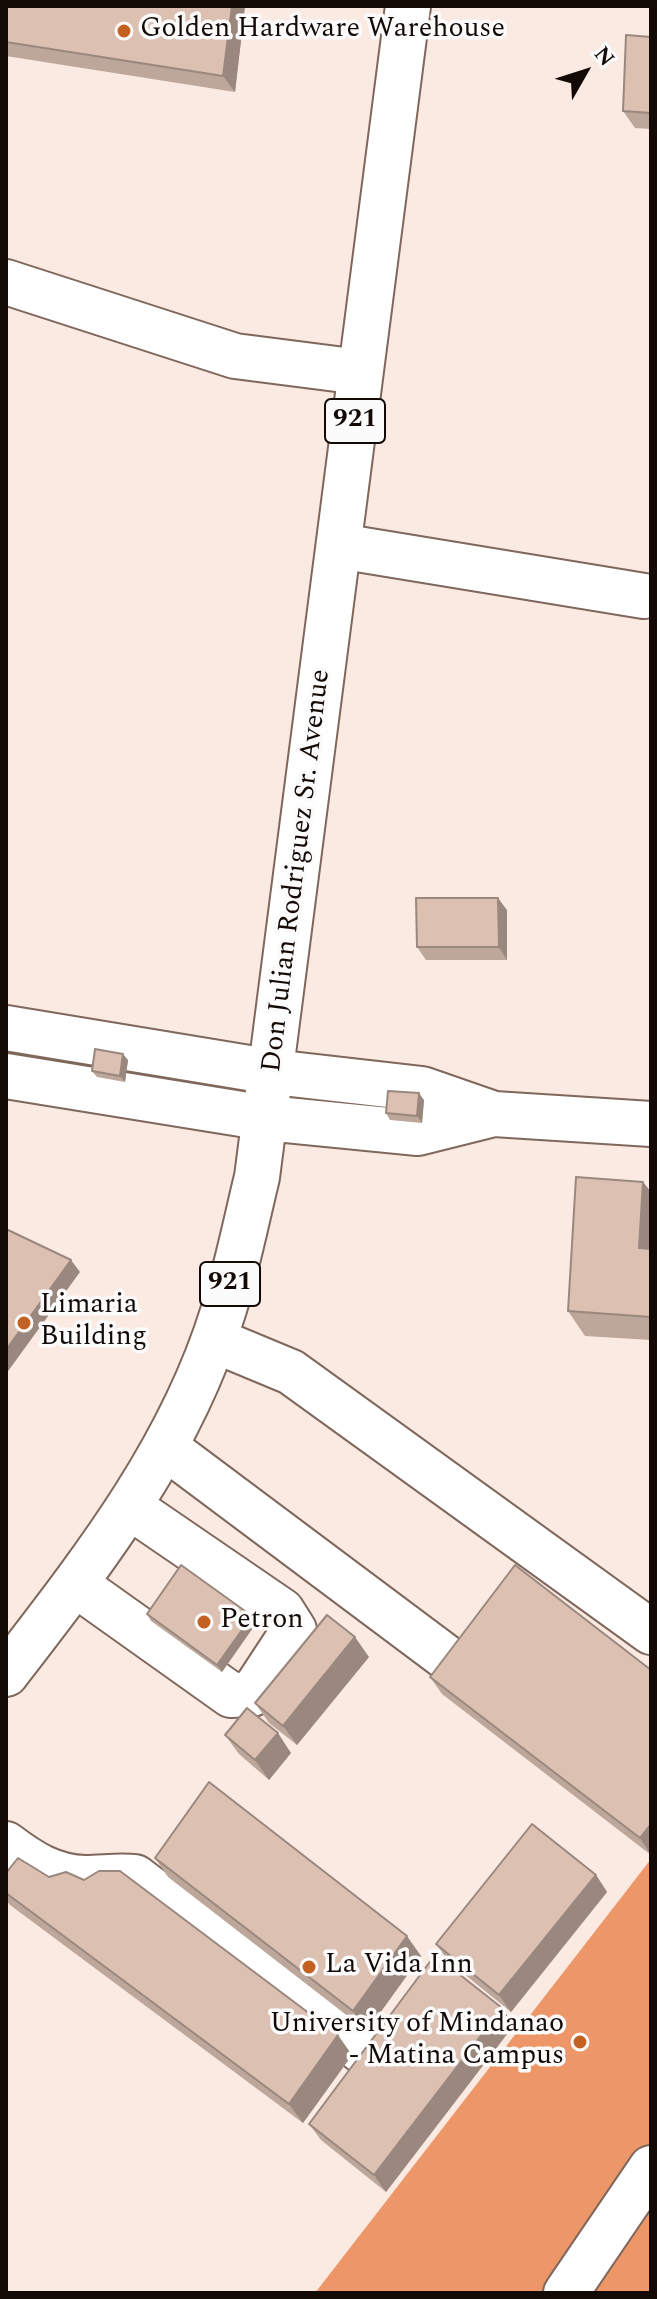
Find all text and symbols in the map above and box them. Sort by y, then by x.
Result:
place label: Golden Hardware Warehouse [140,14,505,48]
marker: Golden Hardware Warehouse [115,22,133,40]
north arrow [545,32,625,112]
text: N [586,39,623,74]
road number: 921 [325,399,385,443]
street label: Don Julian Rodriguez Sr. Avenue [257,668,339,1074]
road number: 921 [200,1262,260,1306]
place label: Limaria Building [40,1290,147,1356]
marker: Limaria Building [15,1314,33,1332]
place label: Petron [220,1605,304,1639]
marker: Petron [195,1613,213,1631]
place label: La Vida Inn [325,1950,473,1984]
marker: La Vida Inn [300,1958,318,1976]
place label: University of Mindanao - Matina Campus [270,2009,564,2075]
marker: University of Mindanao - Matina Campus [571,2033,589,2051]

